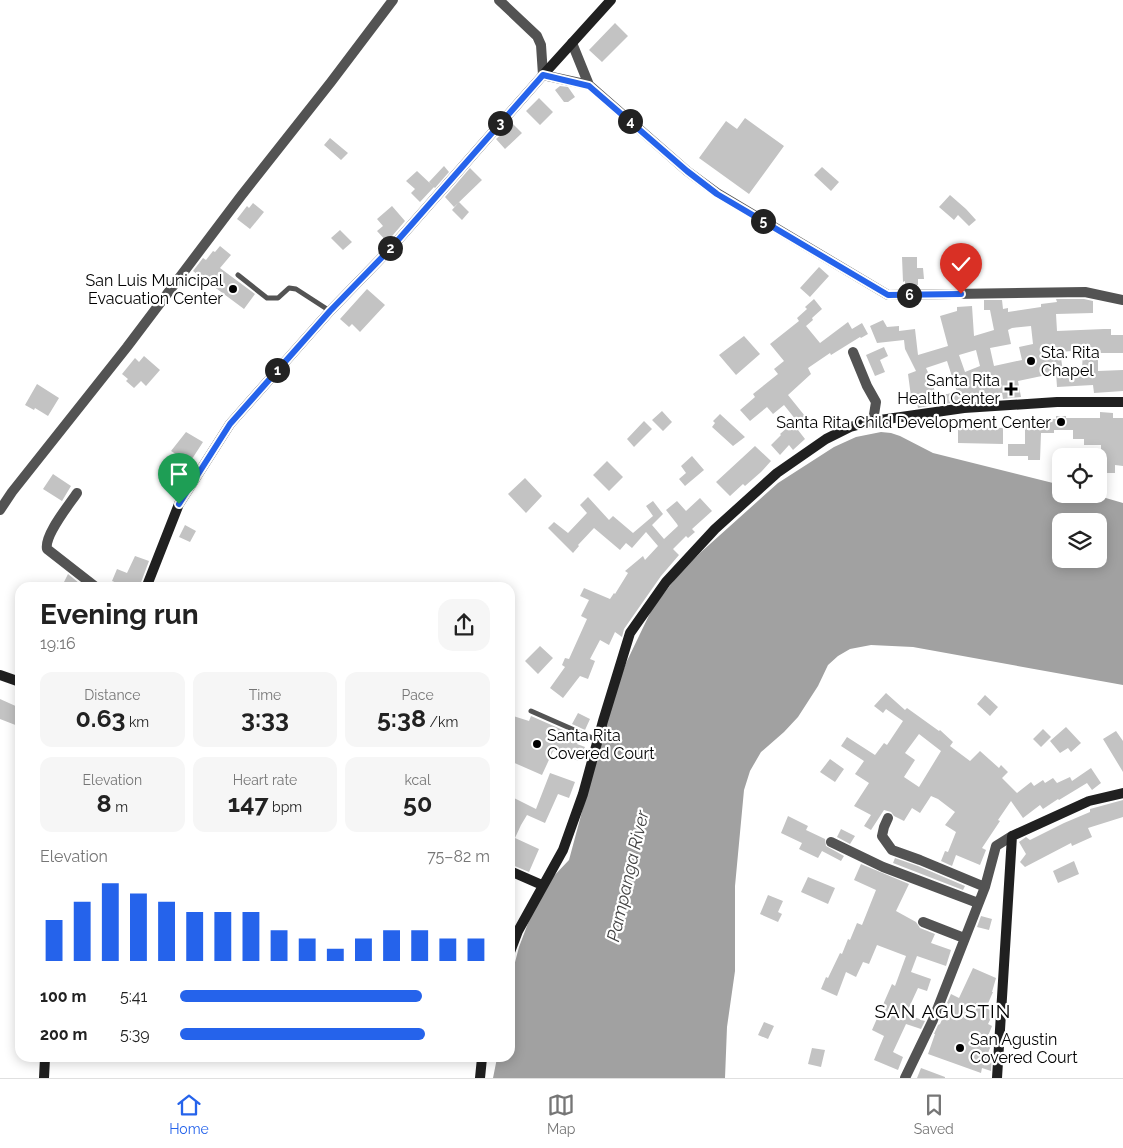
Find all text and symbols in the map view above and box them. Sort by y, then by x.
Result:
pin: 4 [618,108,642,134]
pin: 3 [488,110,512,136]
text: 4 [627,113,635,129]
text: 3 [497,115,504,131]
pin: 5 [750,208,776,234]
text: 5 [760,213,767,229]
pin: 2 [378,236,402,260]
text: 2 [387,240,394,256]
pin [940,243,982,294]
icon: check [947,250,975,278]
place label: San Luis Municipal Evacuation Center [85,271,224,308]
pin: 6 [896,282,922,308]
marker: San Luis Municipal Evacuation Center [227,283,239,295]
text: 6 [905,287,914,303]
place label: Sta. Rita Chapel [1041,343,1100,380]
marker: Sta. Rita Chapel [1025,355,1037,367]
pin: 1 [264,358,290,382]
text: 1 [274,362,281,378]
place label: Santa Rita Health Center [897,371,1000,408]
marker: Santa Rita Health Center [1004,382,1018,396]
place label: Santa Rita Child Development Center [776,413,1051,432]
marker: Santa Rita Child Development Center [1055,416,1067,428]
map controls [1052,448,1107,568]
button: locate [1052,448,1107,503]
pin [158,453,200,504]
icon: arrive [165,460,193,488]
button: layers [1052,513,1107,568]
text: Evening run [40,598,199,631]
button: share [438,599,490,651]
text: 19:16 [40,634,76,653]
text: Distance [84,687,140,703]
text: Time [249,687,281,703]
text: Pace [402,687,434,703]
text: 0.63 [75,703,125,733]
text: 3:33 [241,703,289,733]
text: 5:38 [377,703,426,733]
text: km [125,714,149,730]
text: /km [426,714,458,730]
place label: Santa Rita Covered Court [547,726,655,763]
marker: Santa Rita Covered Court [531,738,543,750]
text: Elevation [83,772,142,788]
text: Heart rate [233,772,297,788]
text: kcal [405,772,431,788]
text: 8 [97,788,112,818]
text: 147 [228,788,268,818]
text: 50 [403,788,432,818]
text: m [112,799,128,815]
text: bpm [268,799,302,815]
water label: Pampanga River [602,807,653,944]
text: Elevation [40,847,108,866]
text: 75–82 m [427,847,490,866]
text: 100 m [40,987,86,1006]
text: 5:41 [120,987,147,1006]
district label: SAN AGUSTIN [875,1000,1011,1022]
text: 200 m [40,1025,87,1044]
text: 5:39 [120,1025,150,1044]
place label: San Agustin Covered Court [970,1030,1078,1067]
marker: San Agustin Covered Court [954,1042,966,1054]
tab: Home [169,1091,209,1137]
tab: Map [547,1091,576,1137]
tab: Saved [914,1091,954,1137]

